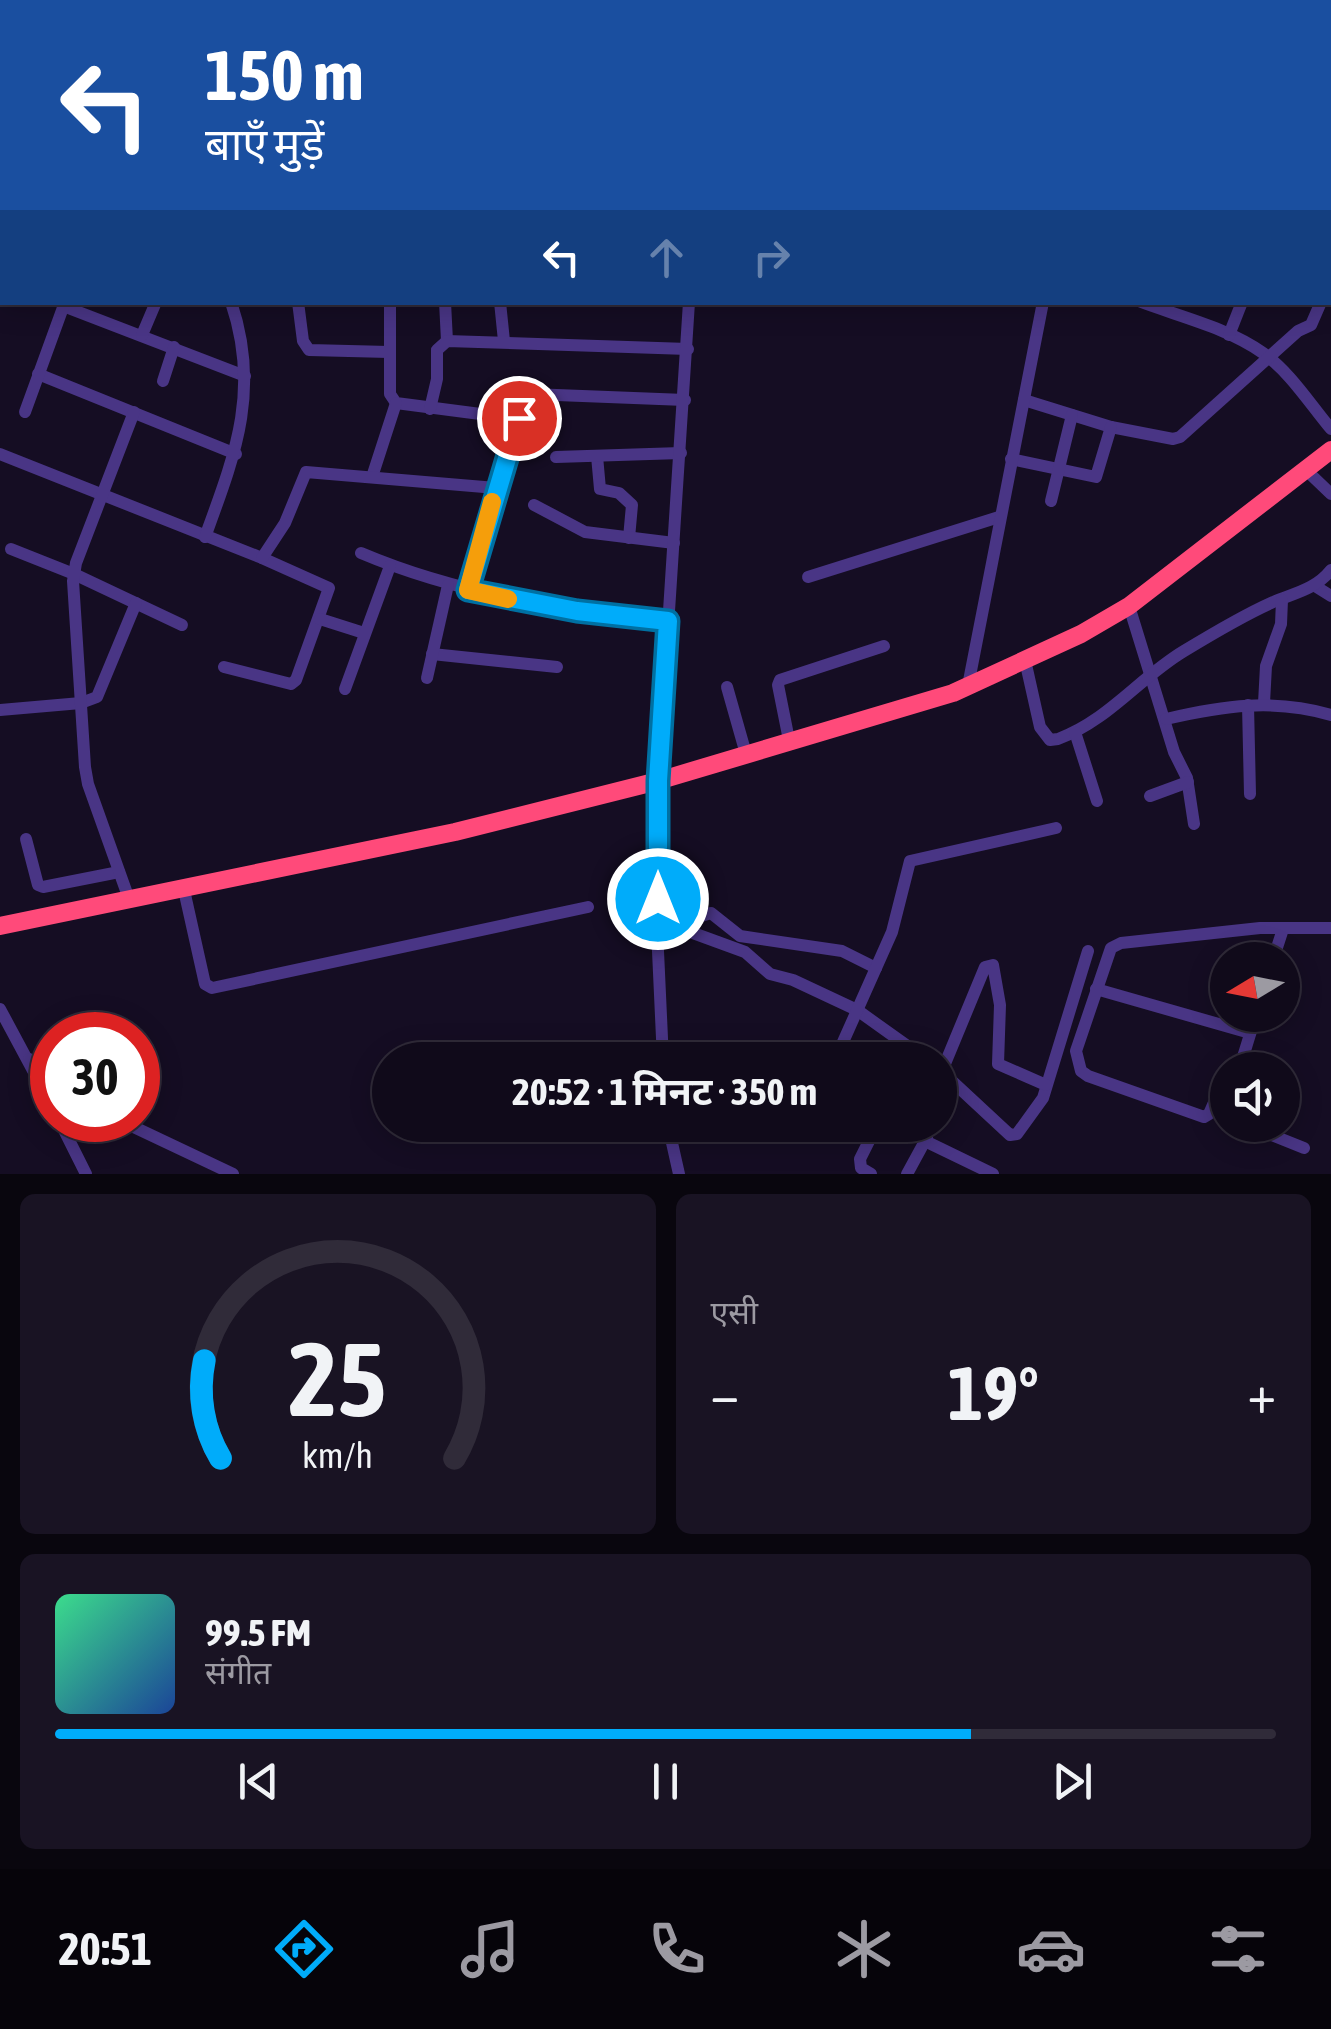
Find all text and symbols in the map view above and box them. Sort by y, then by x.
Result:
text: 150 m [205,35,364,115]
icon: left [40,40,170,170]
text: बाएँ मुड़ें [205,118,324,170]
icon: left [534,230,589,285]
icon: ahead [639,230,694,285]
icon: right [744,230,799,285]
pin [477,376,562,461]
icon: arrive [492,391,547,446]
position arrow [606,847,710,951]
north arrow [1210,942,1300,1032]
map controls [1210,942,1300,1142]
speed limit sign: 30 [30,1012,160,1142]
button: sound [1210,1052,1300,1142]
text: 20:52 · 1 मिनट · 350 m [512,1070,817,1113]
text: एसी [711,1294,758,1331]
text: 25 [289,1319,387,1438]
text: 19° [948,1350,1039,1436]
text: − [711,1362,739,1425]
text: + [1247,1362,1276,1425]
text: km/h [302,1435,373,1476]
text: 99.5 FM [205,1611,311,1654]
text: संगीत [205,1654,271,1691]
icon: previous [231,1754,286,1809]
icon: pause [638,1754,693,1809]
icon: next [1045,1754,1100,1809]
icon: directions [269,1914,339,1984]
icon: music [455,1914,525,1984]
icon: phone [642,1914,712,1984]
icon: climate [829,1914,899,1984]
icon: car [1016,1914,1086,1984]
icon: filters [1203,1914,1273,1984]
text: 20:51 [58,1923,152,1975]

